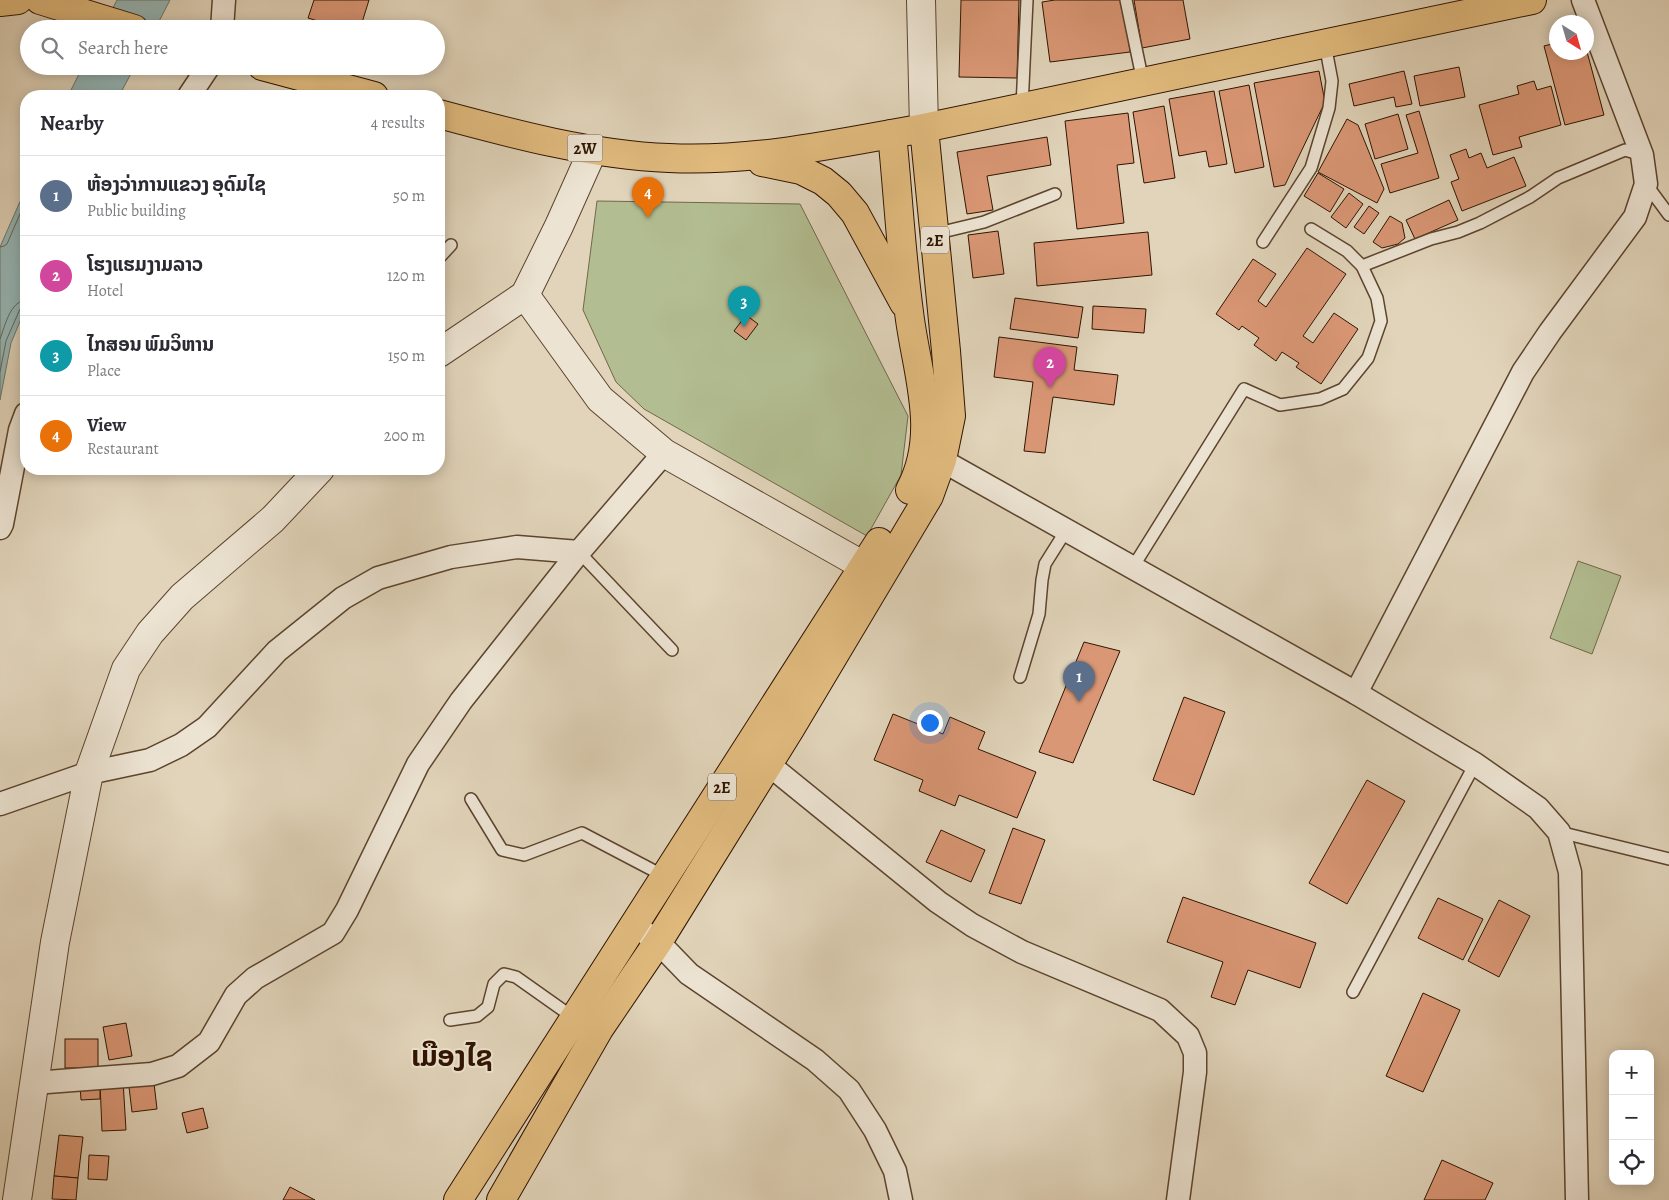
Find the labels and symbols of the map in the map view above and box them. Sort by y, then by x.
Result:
north arrow [1549,15,1594,60]
road number: 2W [568,134,602,162]
pin: 4 [632,177,664,218]
road number: 2E [921,226,949,254]
pin: 3 [728,286,760,327]
pin: 2 [1034,347,1066,388]
pin: 1 [1063,661,1095,702]
your location [917,710,943,736]
road number: 2E [708,774,736,800]
district label: ເມືອງໄຊ [411,1038,493,1076]

